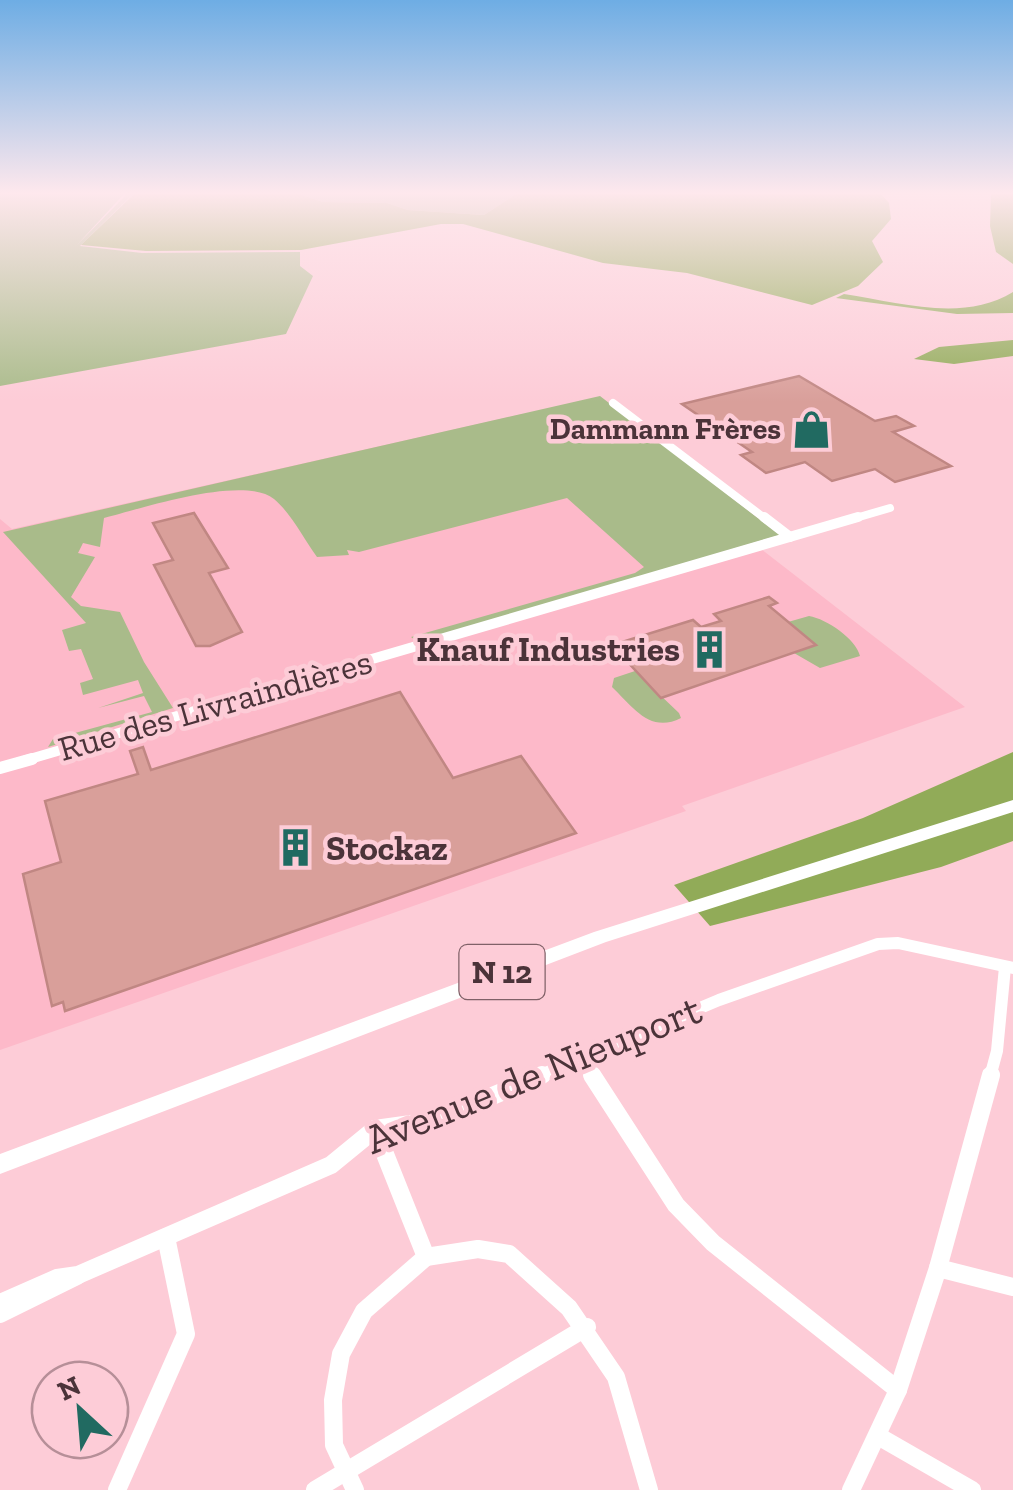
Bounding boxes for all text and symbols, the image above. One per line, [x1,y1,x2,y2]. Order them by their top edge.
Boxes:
shop icon: Dammann Frères [790,408,832,450]
place label: Dammann Frères [550,411,781,447]
place label: Knauf Industries [416,628,680,670]
building icon: Knauf Industries [689,628,731,670]
street label: Rue des Livraindières [53,640,377,770]
building icon: Stockaz [275,827,317,869]
place label: Stockaz [326,827,448,869]
road number: N 12 [460,945,544,999]
street label: Avenue de Nieuport [357,983,709,1165]
north arrow [30,1360,130,1460]
text: N [52,1368,86,1407]

